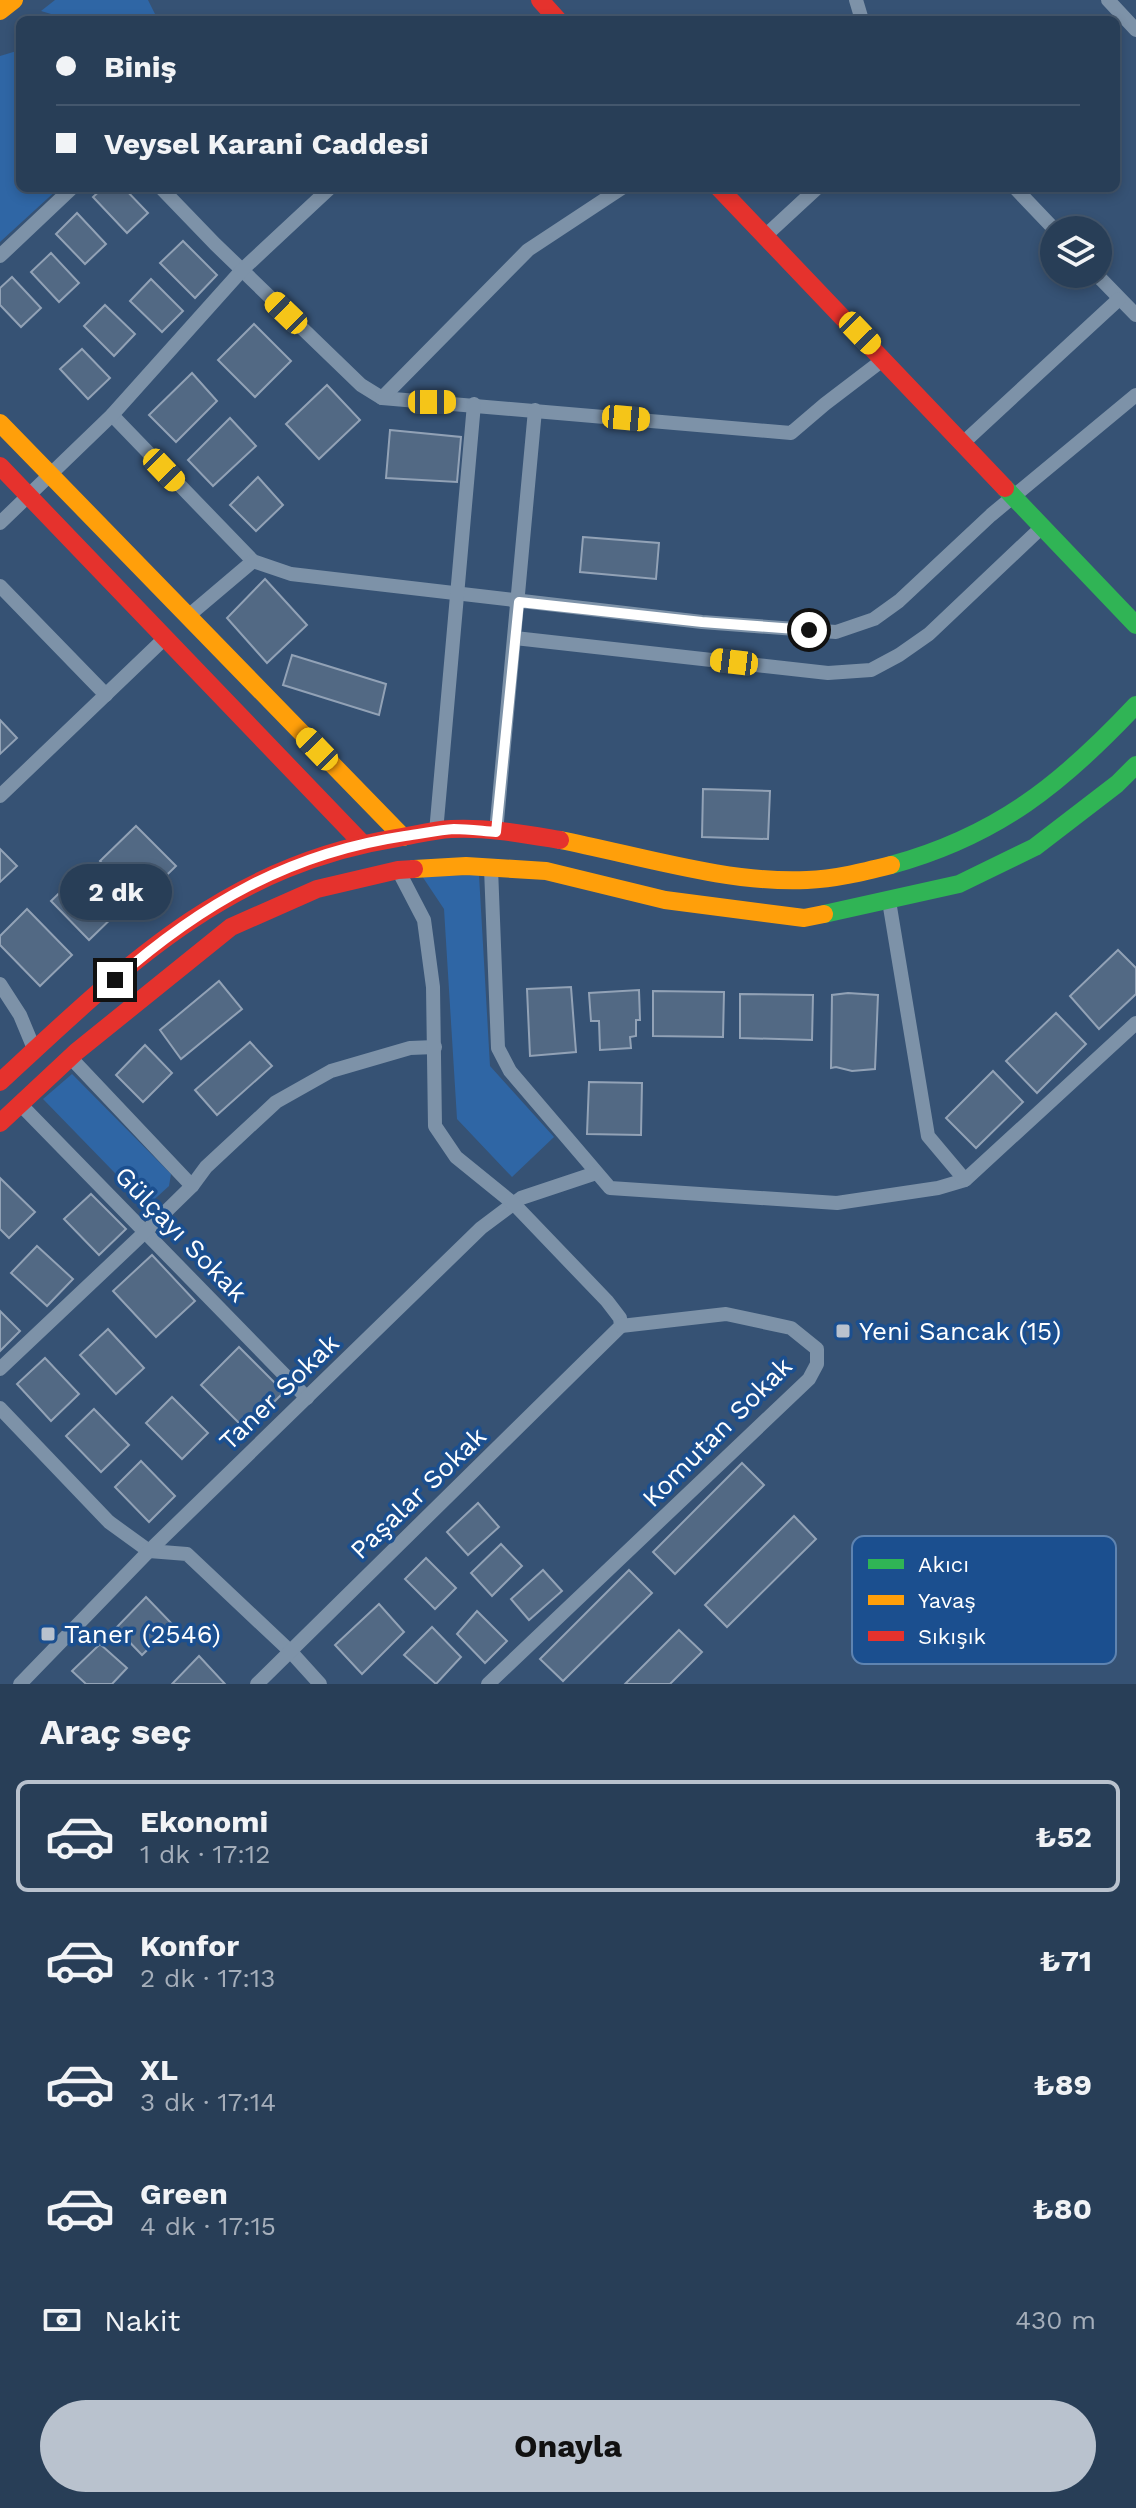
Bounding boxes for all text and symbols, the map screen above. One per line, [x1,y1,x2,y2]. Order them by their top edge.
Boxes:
text: Biniş [104,49,177,84]
text: Veysel Karani Caddesi [104,126,429,161]
map controls [1040,216,1112,288]
button: layers [1040,216,1112,288]
car [260,288,312,338]
car [835,307,885,359]
car [408,390,456,414]
car [601,404,651,432]
car [139,444,189,496]
route start [791,612,827,648]
car [709,647,759,677]
car [292,723,342,775]
callout: 2 dk [59,864,171,920]
text: 2 dk [88,877,144,907]
route end [97,962,133,998]
street label: Gülçayı Sokak [109,1160,253,1308]
place label: Yeni Sancak (15) [859,1316,1061,1346]
marker: Yeni Sancak (15) [834,1322,852,1340]
street label: Taner Sokak [213,1328,345,1456]
street label: Komutan Sokak [636,1351,798,1513]
street label: Paşalar Sokak [344,1421,492,1565]
legend [852,1536,1116,1664]
text: Akıcı [918,1552,969,1577]
text: Yavaş [918,1588,976,1613]
place label: Taner (2546) [64,1619,221,1649]
text: Sıkışık [918,1624,986,1649]
marker: Taner (2546) [39,1625,57,1643]
text: Araç seç [40,1711,191,1753]
icon: car [44,1800,116,1872]
text: Ekonomi [140,1804,268,1839]
text: ₺52 [1035,1819,1092,1854]
text: 1 dk · 17:12 [140,1839,270,1869]
icon: car [44,1924,116,1996]
text: Konfor [140,1928,239,1963]
text: ₺71 [1040,1943,1092,1978]
text: 2 dk · 17:13 [140,1963,275,1993]
icon: car [44,2048,116,2120]
text: XL [140,2052,178,2087]
text: ₺89 [1033,2067,1092,2102]
text: 3 dk · 17:14 [140,2087,276,2117]
icon: car [44,2172,116,2244]
text: Green [140,2176,228,2211]
text: ₺80 [1033,2191,1092,2226]
text: 4 dk · 17:15 [140,2211,276,2241]
icon: cash [40,2298,84,2342]
text: Nakit [104,2303,180,2338]
text: 430 m [1015,2305,1096,2335]
button: Onayla [40,2400,1096,2492]

